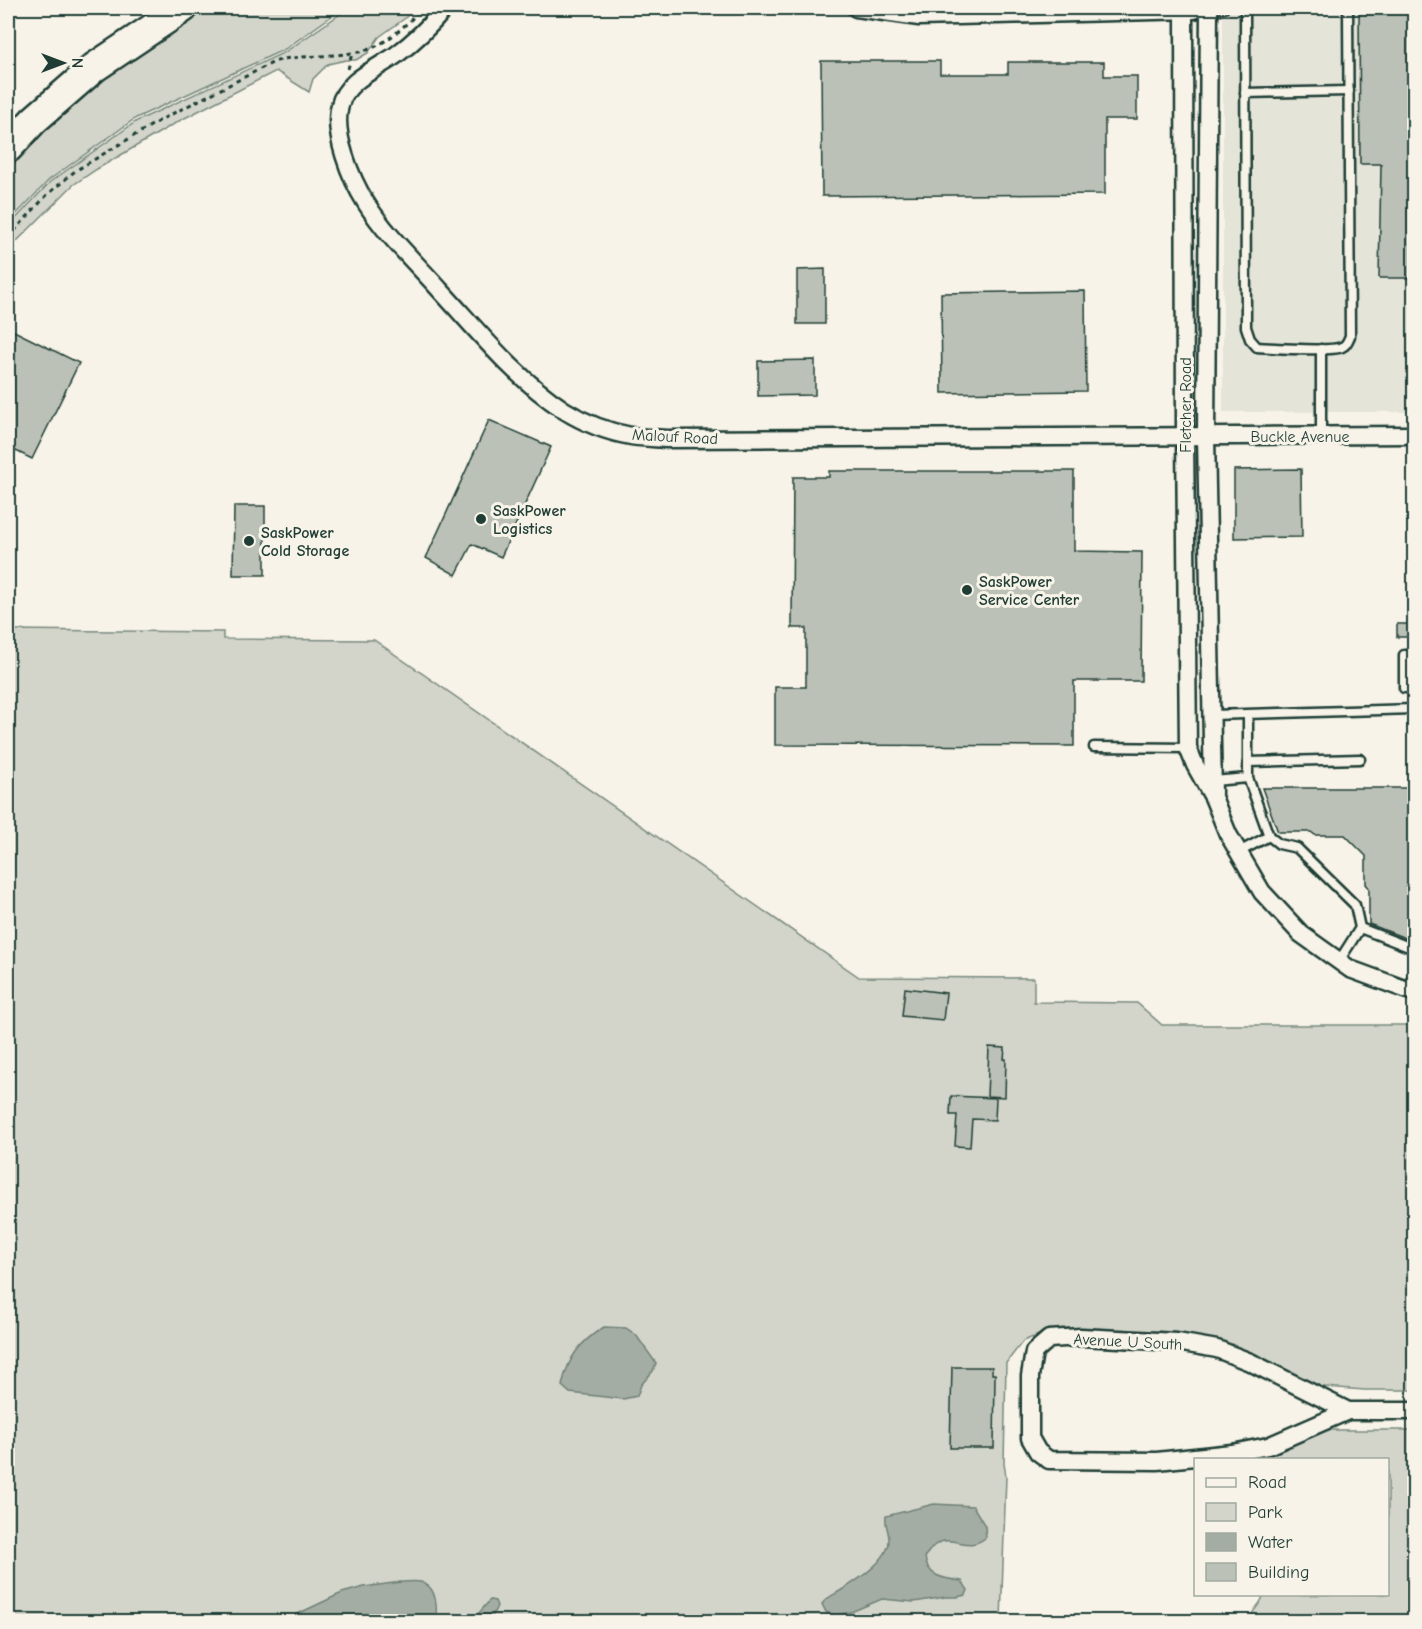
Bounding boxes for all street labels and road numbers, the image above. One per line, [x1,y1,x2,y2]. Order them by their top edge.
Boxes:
street label: Fletcher Road [1177,357,1195,453]
street label: Malouf Road [631,426,718,448]
street label: Buckle Avenue [1250,428,1350,446]
street label: Avenue U South [1073,1330,1183,1354]

